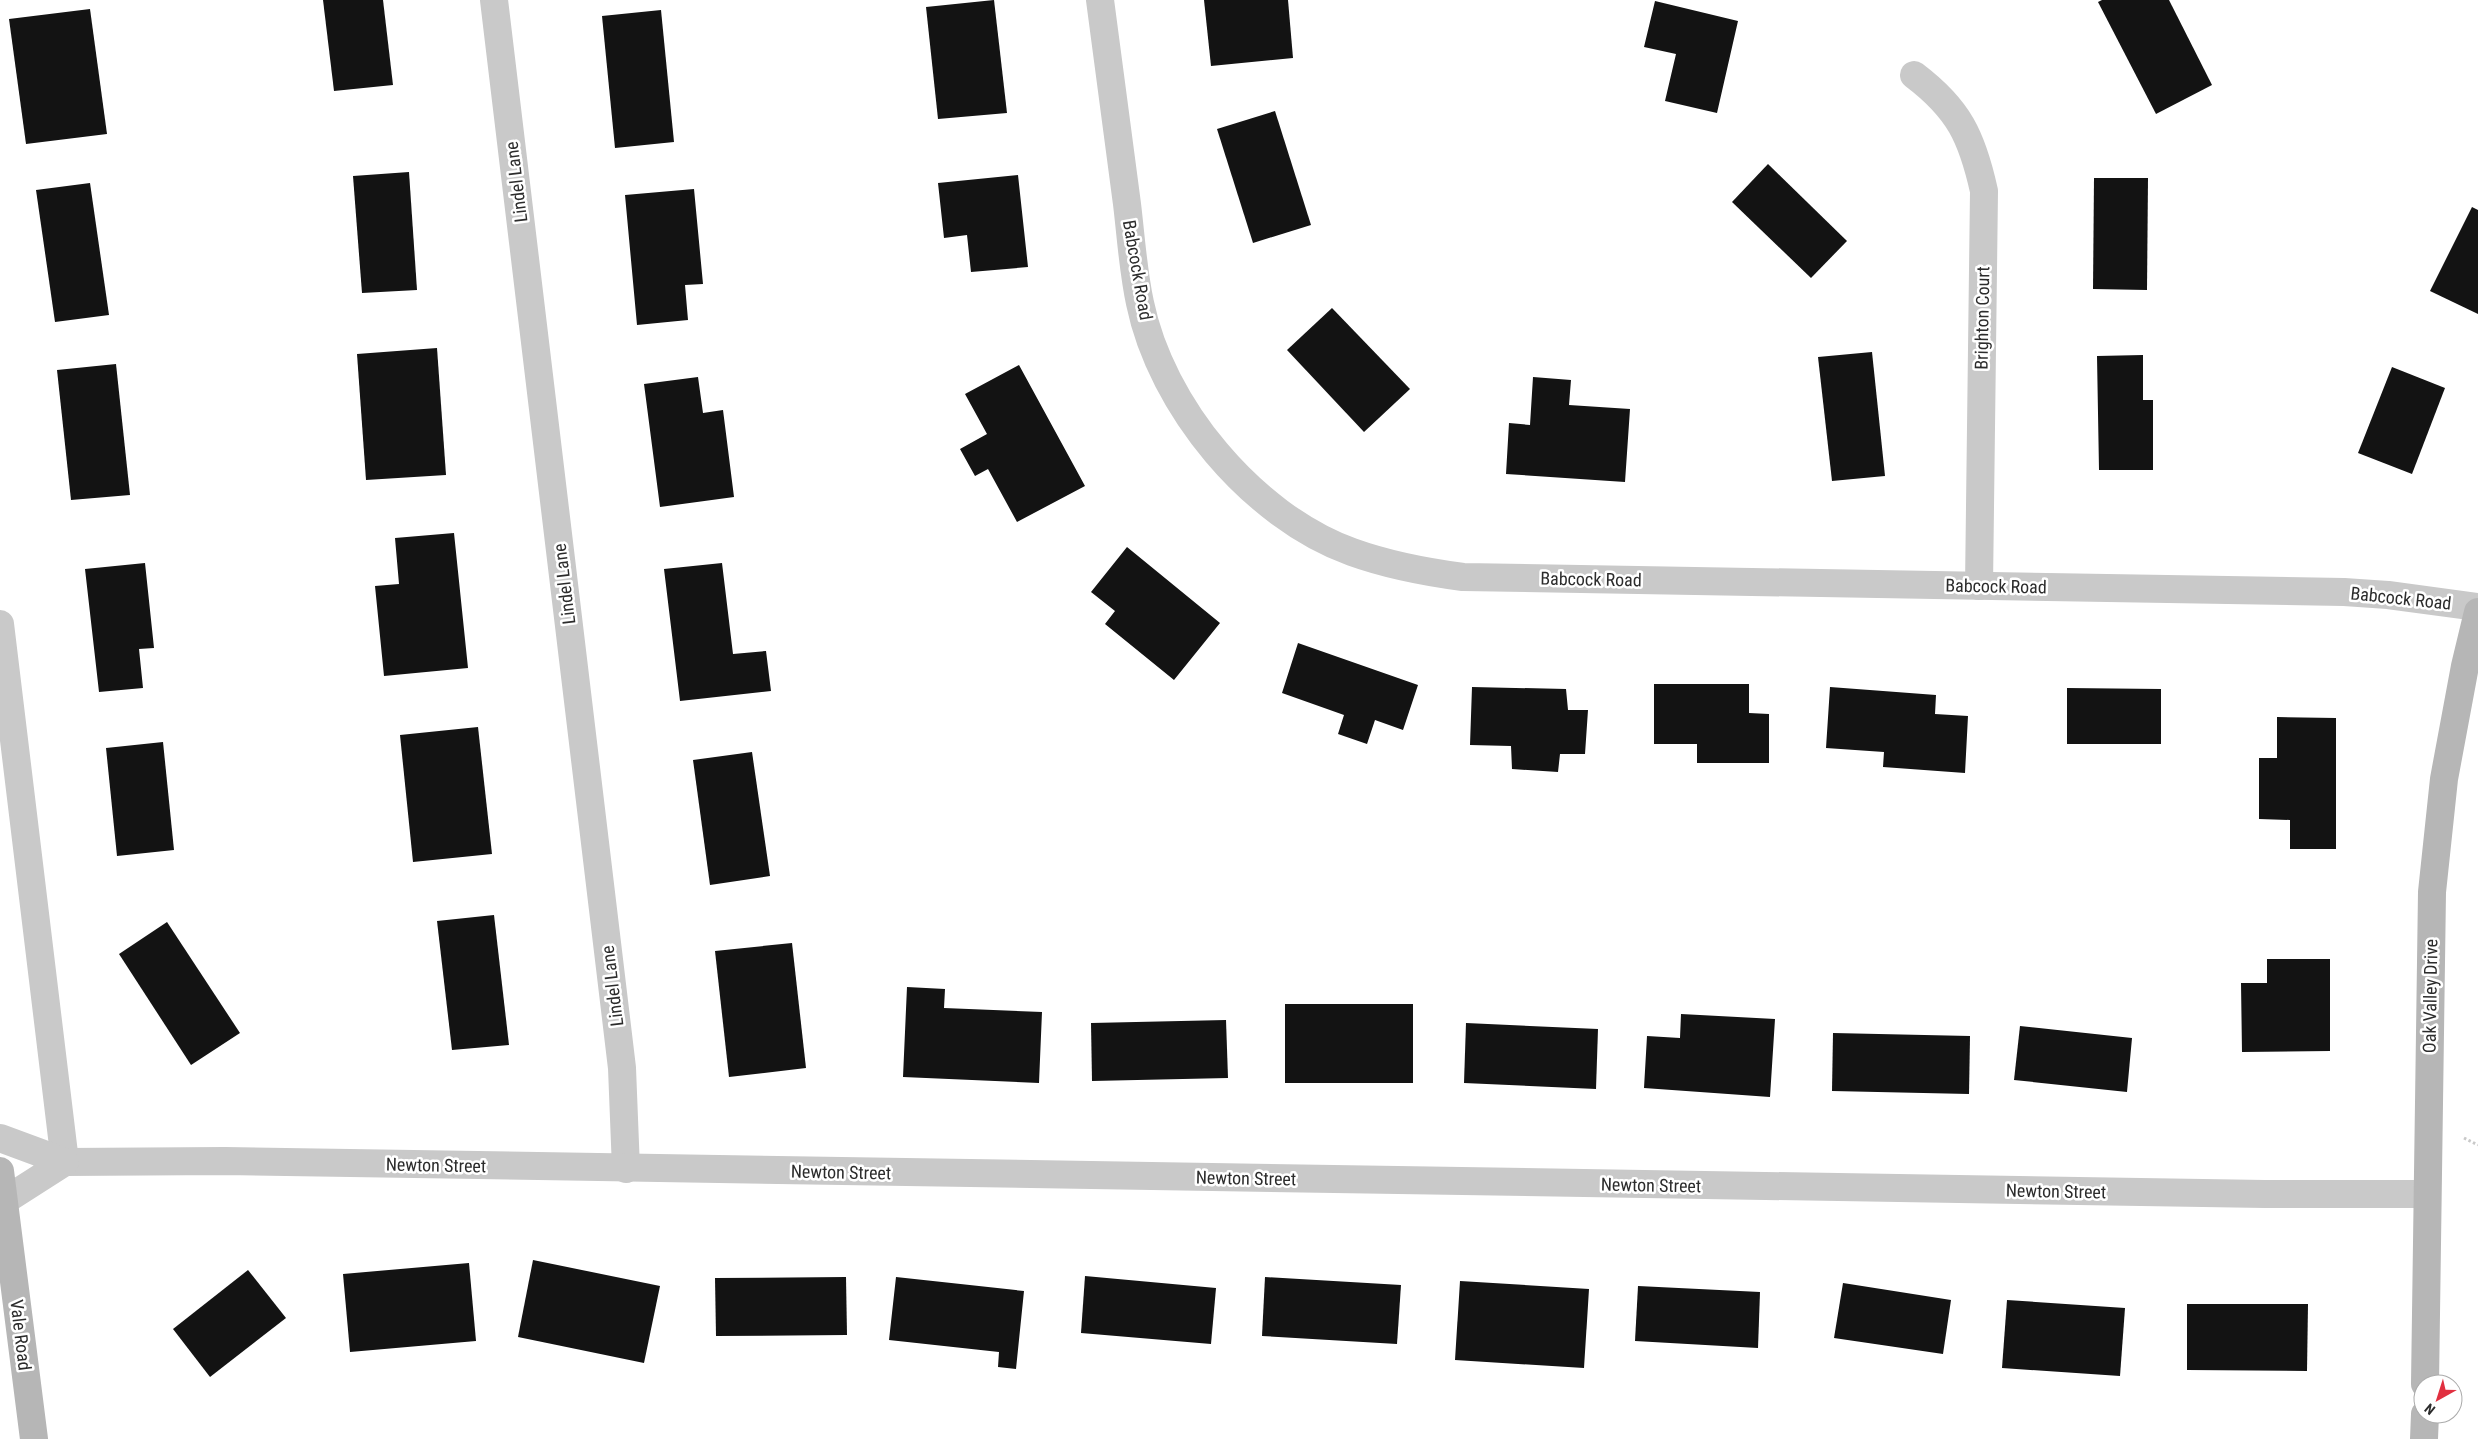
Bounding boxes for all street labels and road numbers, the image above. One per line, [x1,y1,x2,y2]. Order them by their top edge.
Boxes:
street label: Lindel Lane [501,140,531,224]
street label: Babcock Road [1119,218,1157,322]
street label: Brighton Court [1971,266,1993,370]
street label: Lindel Lane [549,542,579,626]
street label: Babcock Road [1540,568,1642,590]
street label: Babcock Road [1945,575,2047,597]
street label: Babcock Road [2349,582,2453,614]
street label: Oak Valley Drive [2419,939,2441,1053]
street label: Lindel Lane [597,944,627,1028]
street label: Newton Street [386,1154,486,1176]
street label: Newton Street [791,1161,891,1183]
street label: Newton Street [1196,1167,1296,1189]
street label: Newton Street [1601,1174,1701,1196]
street label: Newton Street [2006,1180,2106,1202]
street label: Vale Road [6,1298,36,1372]

